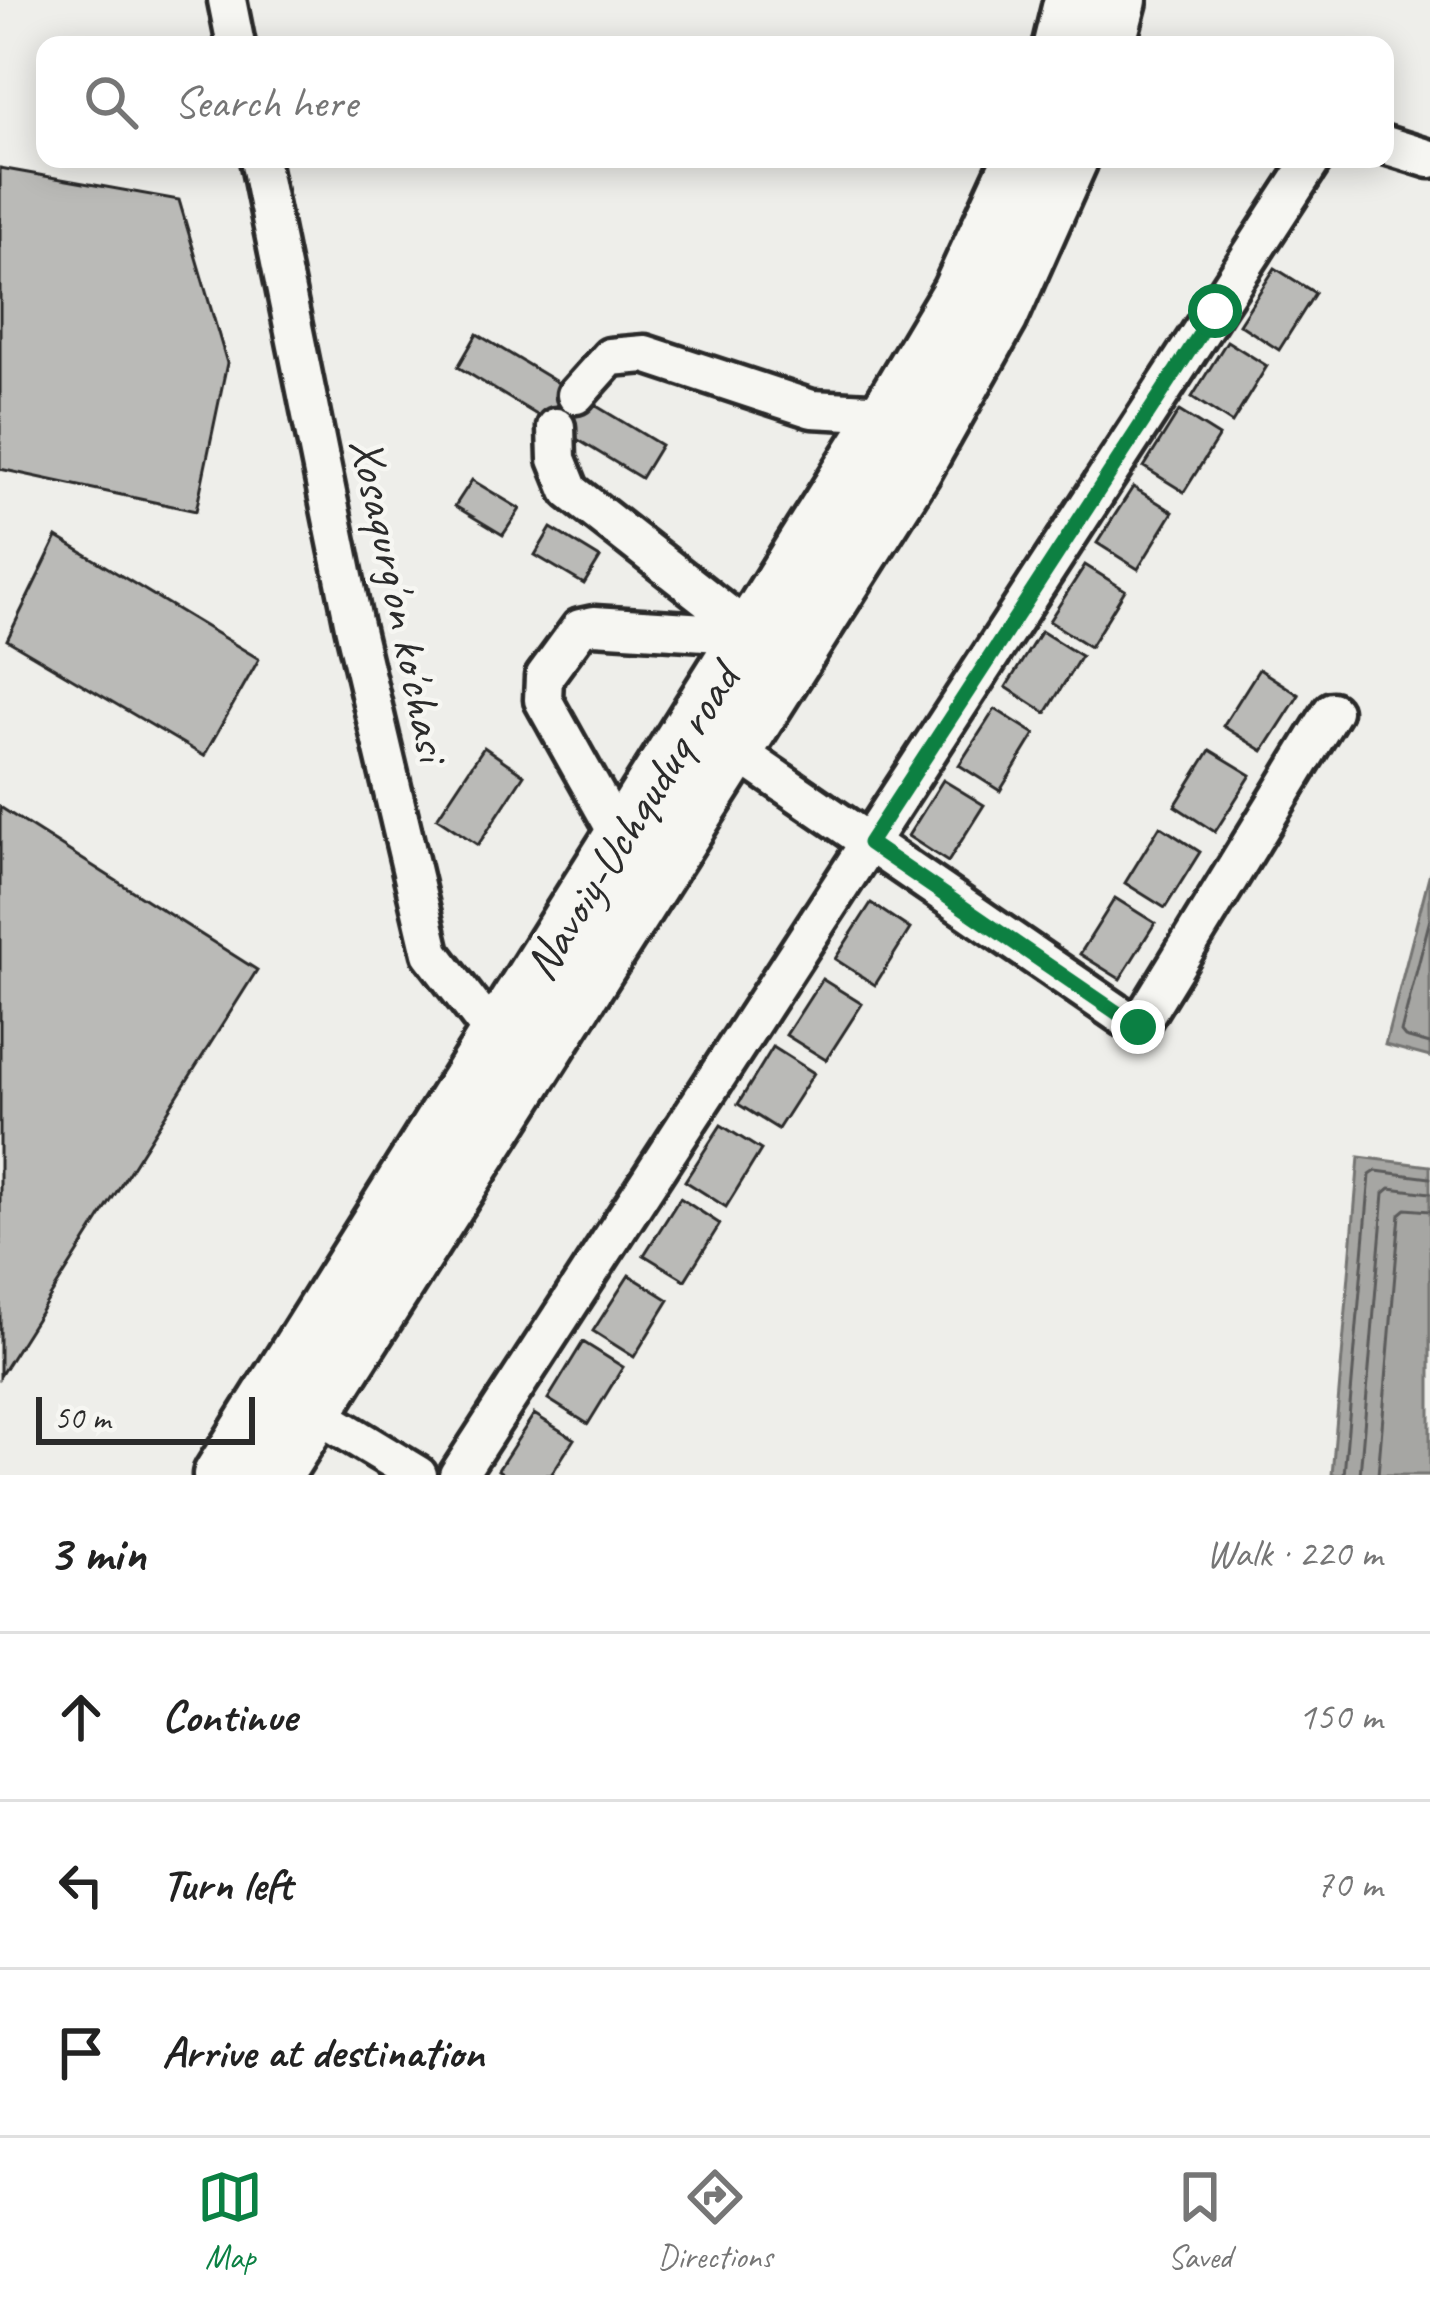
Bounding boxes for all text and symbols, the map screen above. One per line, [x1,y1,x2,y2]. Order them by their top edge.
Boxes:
search box [36,36,1394,168]
icon: search [78,69,144,135]
text: Search here [174,74,357,131]
route start [1188,284,1242,338]
street label: Xosaqurg'on ko'chasi [337,432,465,771]
street label: Navoiy-Uchquduq road [510,647,756,991]
route end [1111,1000,1165,1054]
scale bar [36,1391,255,1444]
text: 50 m [54,1397,110,1439]
text: 3 min [48,1521,146,1585]
text: Walk · 220 m [1206,1529,1382,1578]
icon: ahead [48,1684,114,1750]
text: Continue [162,1688,296,1745]
text: 150 m [1298,1692,1382,1741]
icon: left [48,1852,114,1918]
text: Turn left [162,1856,292,1913]
text: 70 m [1316,1860,1382,1909]
icon: arrive [48,2020,114,2086]
text: Arrive at destination [162,2024,484,2081]
tab: Map [197,2164,263,2278]
tab: Directions [658,2164,772,2278]
tab: Saved [1167,2164,1233,2278]

